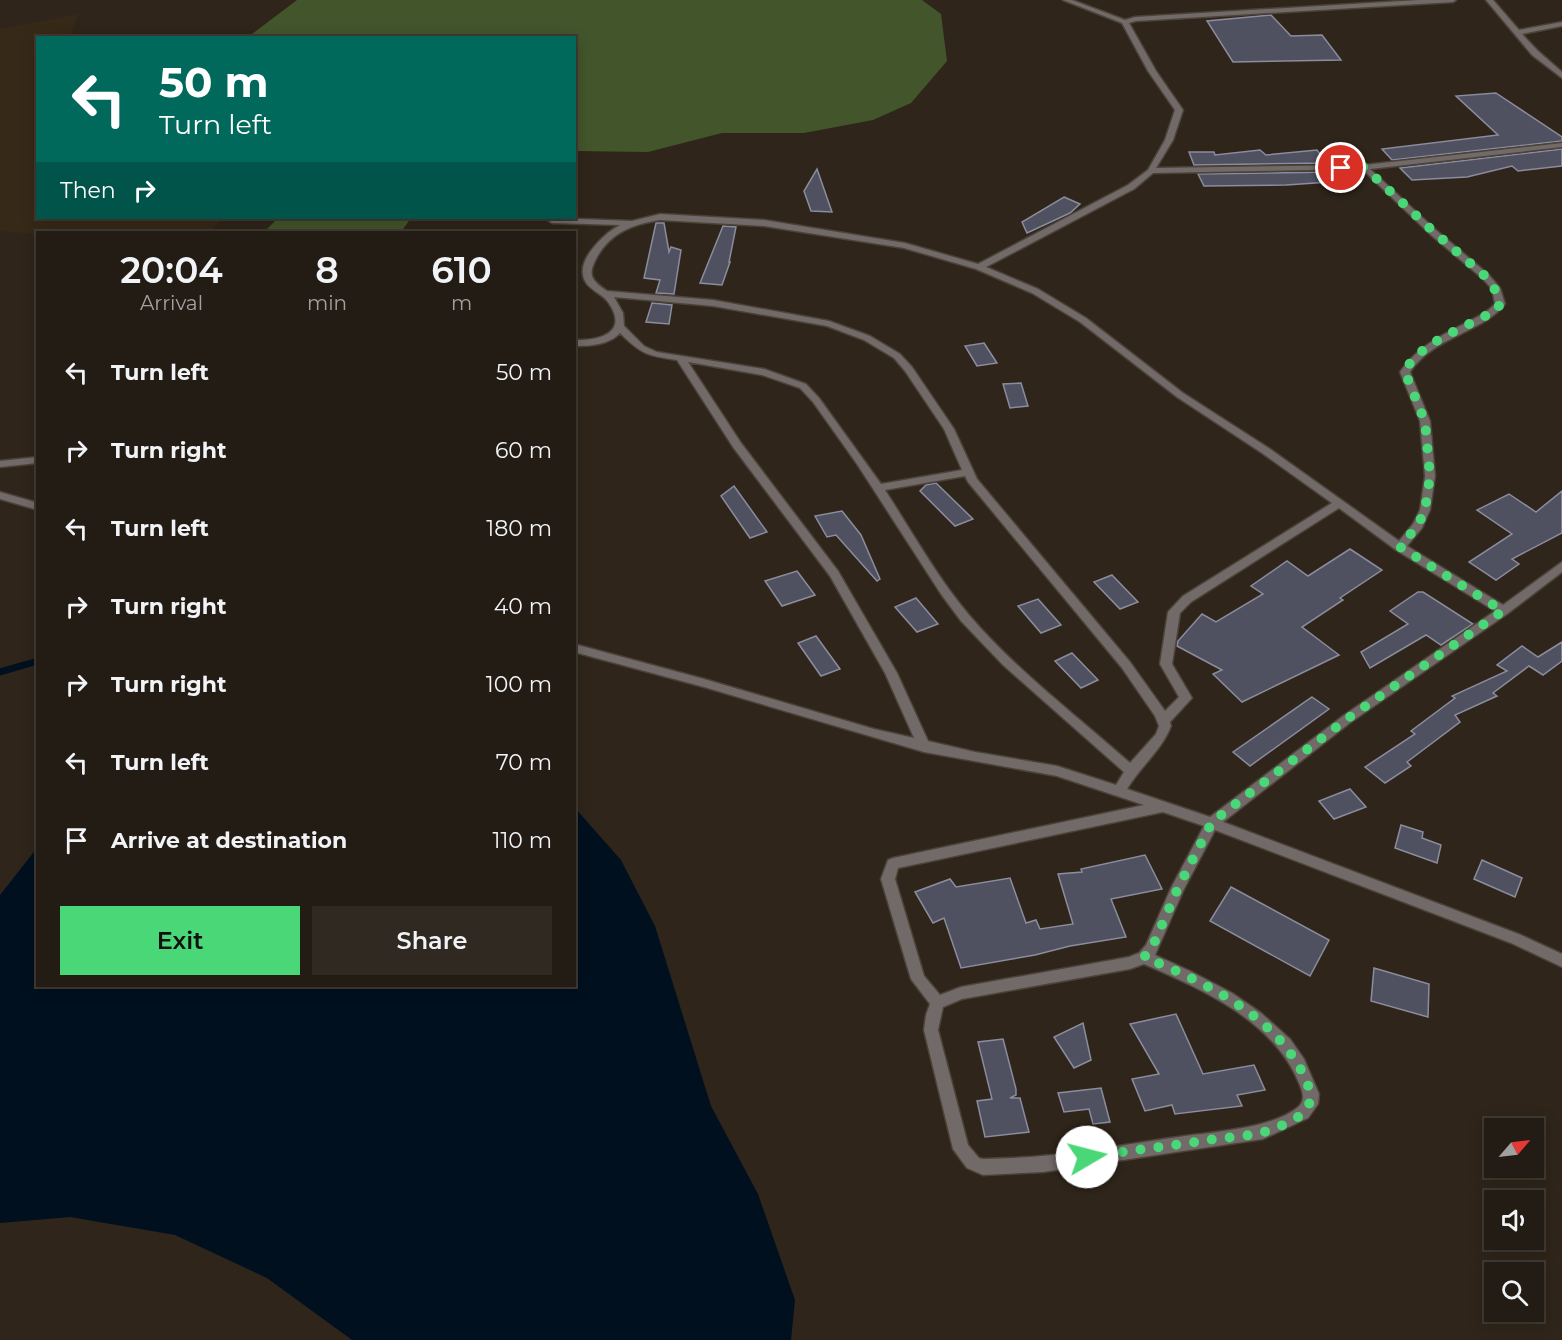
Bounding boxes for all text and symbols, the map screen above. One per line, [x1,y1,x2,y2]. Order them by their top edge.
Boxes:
text: 50 m [159,56,268,108]
icon: left [60,60,138,138]
text: Turn left [159,108,272,141]
pin [1315,142,1366,193]
icon: arrive [1324,151,1357,184]
icon: right [128,174,161,207]
text: Then [60,177,116,204]
text: 20:04 [120,248,223,292]
text: 8 [315,248,339,292]
text: 610 [431,248,492,292]
text: Arrival [140,291,203,315]
text: min [307,291,347,315]
text: m [451,291,472,315]
icon: left [60,356,93,389]
text: Turn left [111,359,209,386]
text: 50 m [496,359,552,386]
icon: right [60,434,93,467]
text: Turn right [111,437,226,464]
text: 60 m [495,437,552,464]
icon: left [60,512,93,545]
text: Turn left [111,515,209,542]
text: 180 m [486,515,552,542]
icon: right [60,590,93,623]
text: Turn right [111,593,226,620]
text: 40 m [494,593,552,620]
icon: right [60,668,93,701]
text: Turn right [111,671,226,698]
text: 100 m [486,671,552,698]
icon: left [60,746,93,779]
text: Turn left [111,749,209,776]
text: 70 m [496,749,552,776]
icon: arrive [60,824,93,857]
text: Arrive at destination [111,827,347,854]
text: 110 m [492,827,552,854]
button: Exit [60,906,300,975]
button: Share [312,906,552,975]
north arrow [1484,1118,1544,1178]
map controls [1484,1118,1544,1322]
position arrow [1055,1125,1119,1189]
button: sound [1484,1190,1544,1250]
button: search [1484,1262,1544,1322]

